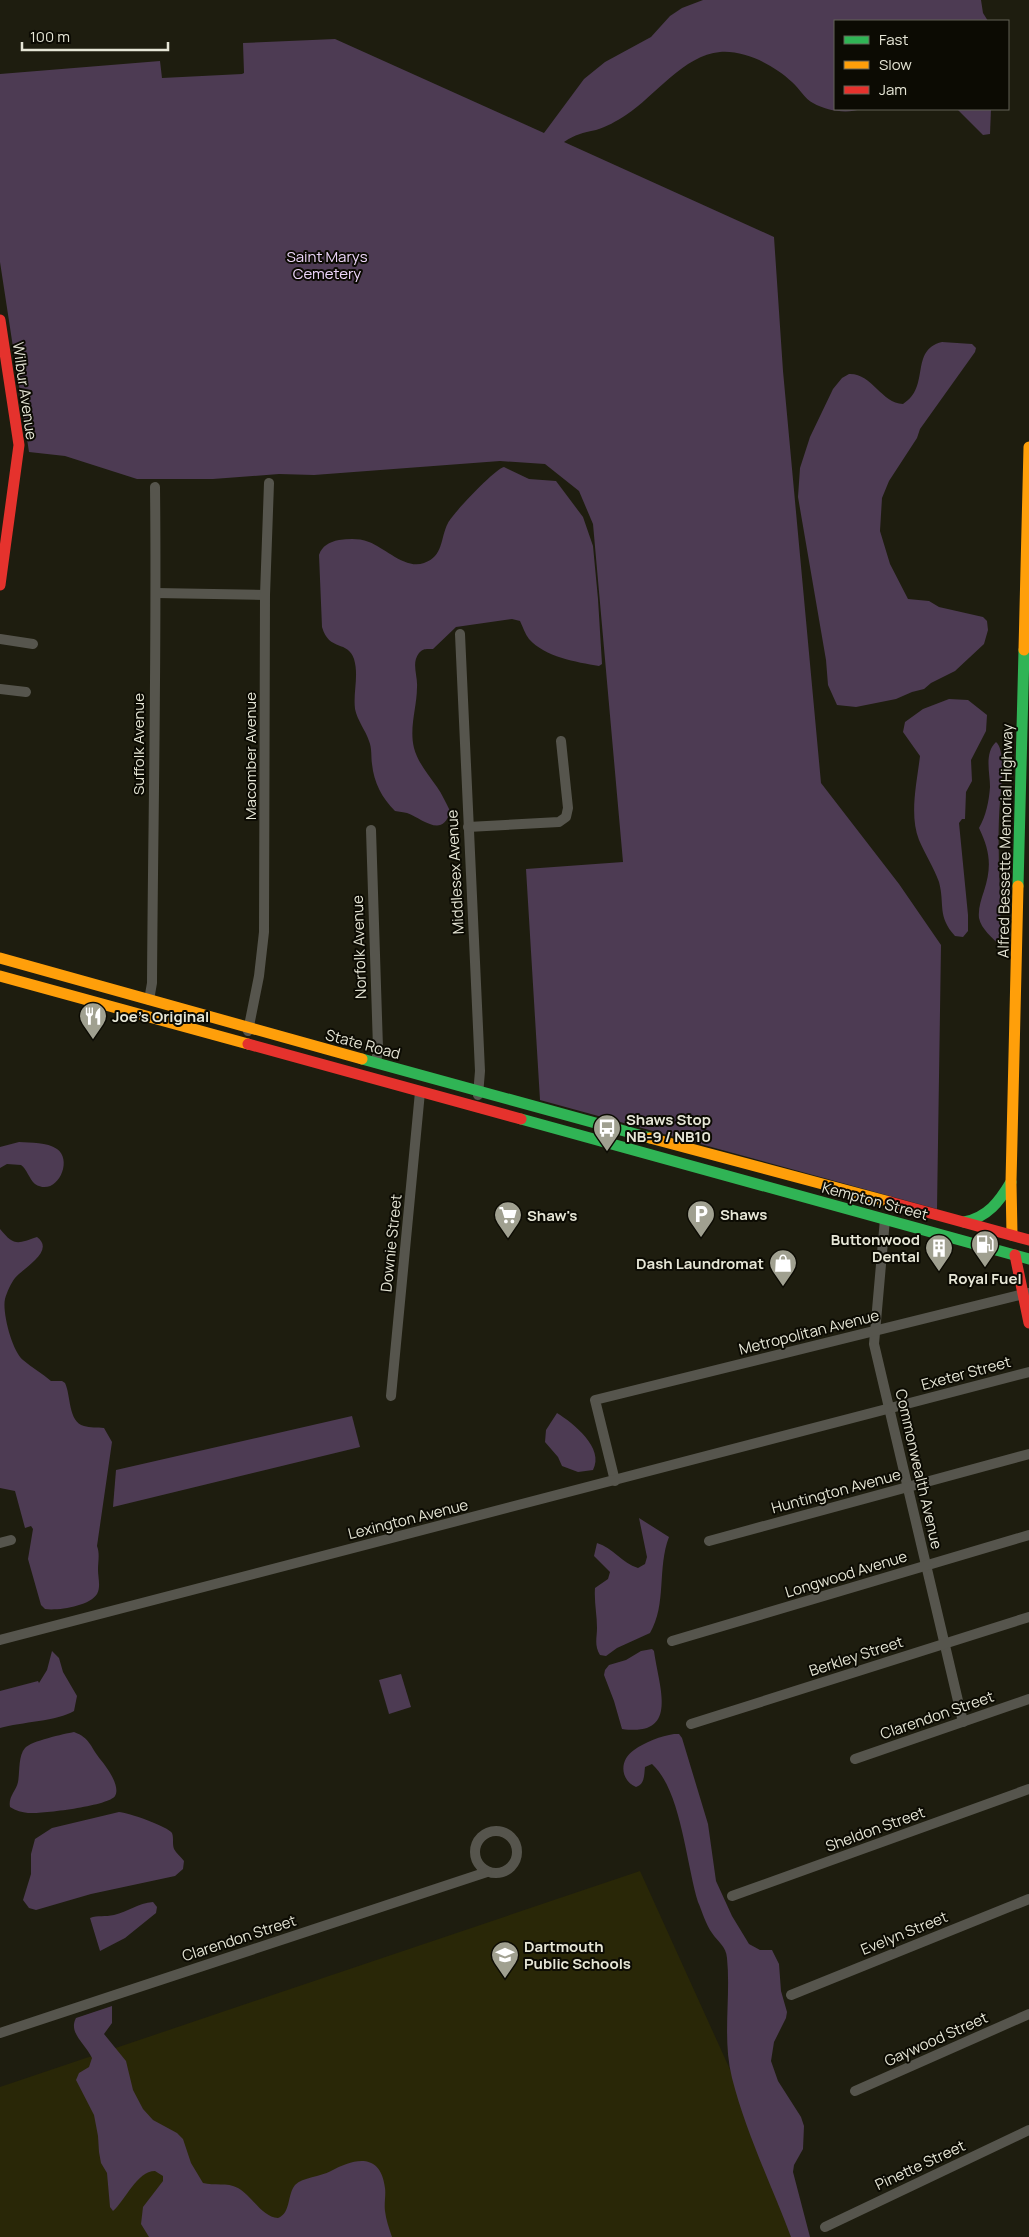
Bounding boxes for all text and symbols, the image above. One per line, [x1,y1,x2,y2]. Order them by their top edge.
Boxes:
scale bar [22,20,169,52]
legend [834,20,1009,110]
text: 100 m [30,26,70,47]
text: Fast [879,29,908,50]
text: Slow [879,54,912,75]
text: Jam [879,79,907,100]
park label: Saint Marys Cemetery [286,246,368,284]
street label: Wilbur Avenue [8,341,42,441]
street label: Macomber Avenue [240,692,261,820]
street label: Suffolk Avenue [128,693,149,795]
street label: Alfred Bessette Memorial Highway [992,724,1018,958]
street label: Middlesex Avenue [441,809,469,935]
street label: Norfolk Avenue [347,895,371,999]
restaurant icon: Joe's Original [78,1001,108,1040]
place label: Joe's Original [112,1006,209,1027]
street label: State Road [323,1024,403,1064]
place label: Shaws Stop NB-9 / NB10 [626,1109,711,1147]
bus stop icon: Shaws Stop NB-9 / NB10 [592,1113,622,1152]
street label: Kempton Street [820,1177,930,1225]
street label: Downie Street [375,1193,407,1293]
parking icon: Shaws [686,1199,716,1238]
supermarket icon: Shaw's [493,1200,523,1239]
place label: Shaws [720,1204,767,1225]
place label: Shaw's [527,1205,577,1226]
place label: Buttonwood Dental [831,1229,920,1267]
fuel station icon: Royal Fuel [970,1229,1000,1268]
building icon: Buttonwood Dental [924,1233,954,1272]
shop icon: Dash Laundromat [768,1248,798,1287]
place label: Dash Laundromat [636,1253,764,1274]
place label: Royal Fuel [948,1268,1022,1289]
street label: Metropolitan Avenue [737,1304,882,1360]
street label: Exeter Street [919,1351,1013,1395]
street label: Commonwealth Avenue [890,1387,948,1551]
street label: Huntington Avenue [769,1464,903,1518]
street label: Lexington Avenue [346,1494,471,1544]
street label: Longwood Avenue [782,1545,910,1603]
street label: Berkley Street [806,1631,906,1681]
street label: Clarendon Street [877,1686,997,1744]
street label: Sheldon Street [822,1801,928,1857]
street label: Evelyn Street [857,1906,951,1960]
street label: Clarendon Street [179,1910,299,1966]
place label: Dartmouth Public Schools [524,1936,631,1974]
school or university icon: Dartmouth Public Schools [490,1940,520,1979]
street label: Gaywood Street [881,2007,991,2071]
street label: Pinette Street [872,2135,968,2195]

